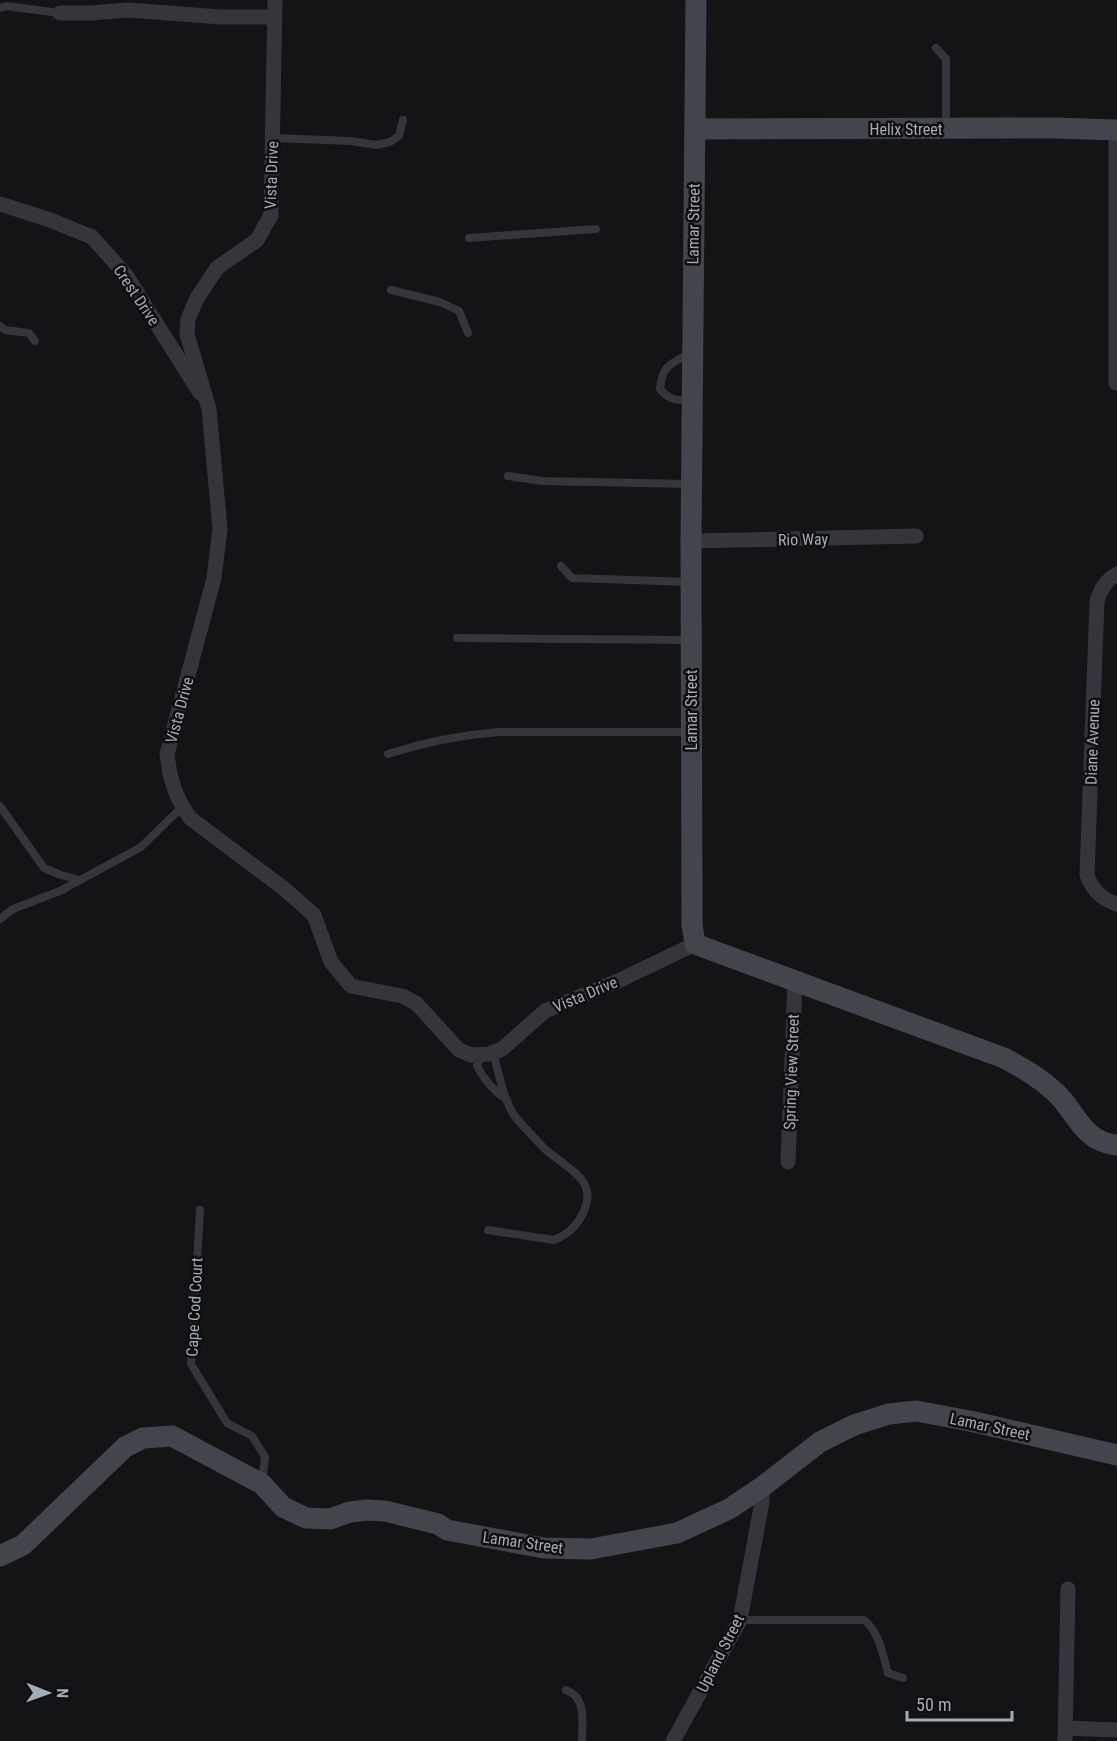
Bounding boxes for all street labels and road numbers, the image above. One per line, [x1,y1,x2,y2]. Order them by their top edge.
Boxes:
street label: Helix Street [870,120,943,139]
street label: Vista Drive [261,141,282,209]
street label: Lamar Street [683,183,704,265]
street label: Crest Drive [109,261,164,329]
street label: Rio Way [778,530,829,549]
street label: Lamar Street [682,669,701,751]
street label: Vista Drive [162,675,197,745]
street label: Diane Avenue [1082,699,1103,785]
street label: Vista Drive [550,972,620,1016]
street label: Spring View Street [780,1014,803,1130]
street label: Cape Cod Court [182,1257,207,1357]
street label: Lamar Street [948,1409,1032,1444]
street label: Lamar Street [481,1527,565,1558]
street label: Upland Street [693,1611,748,1695]

